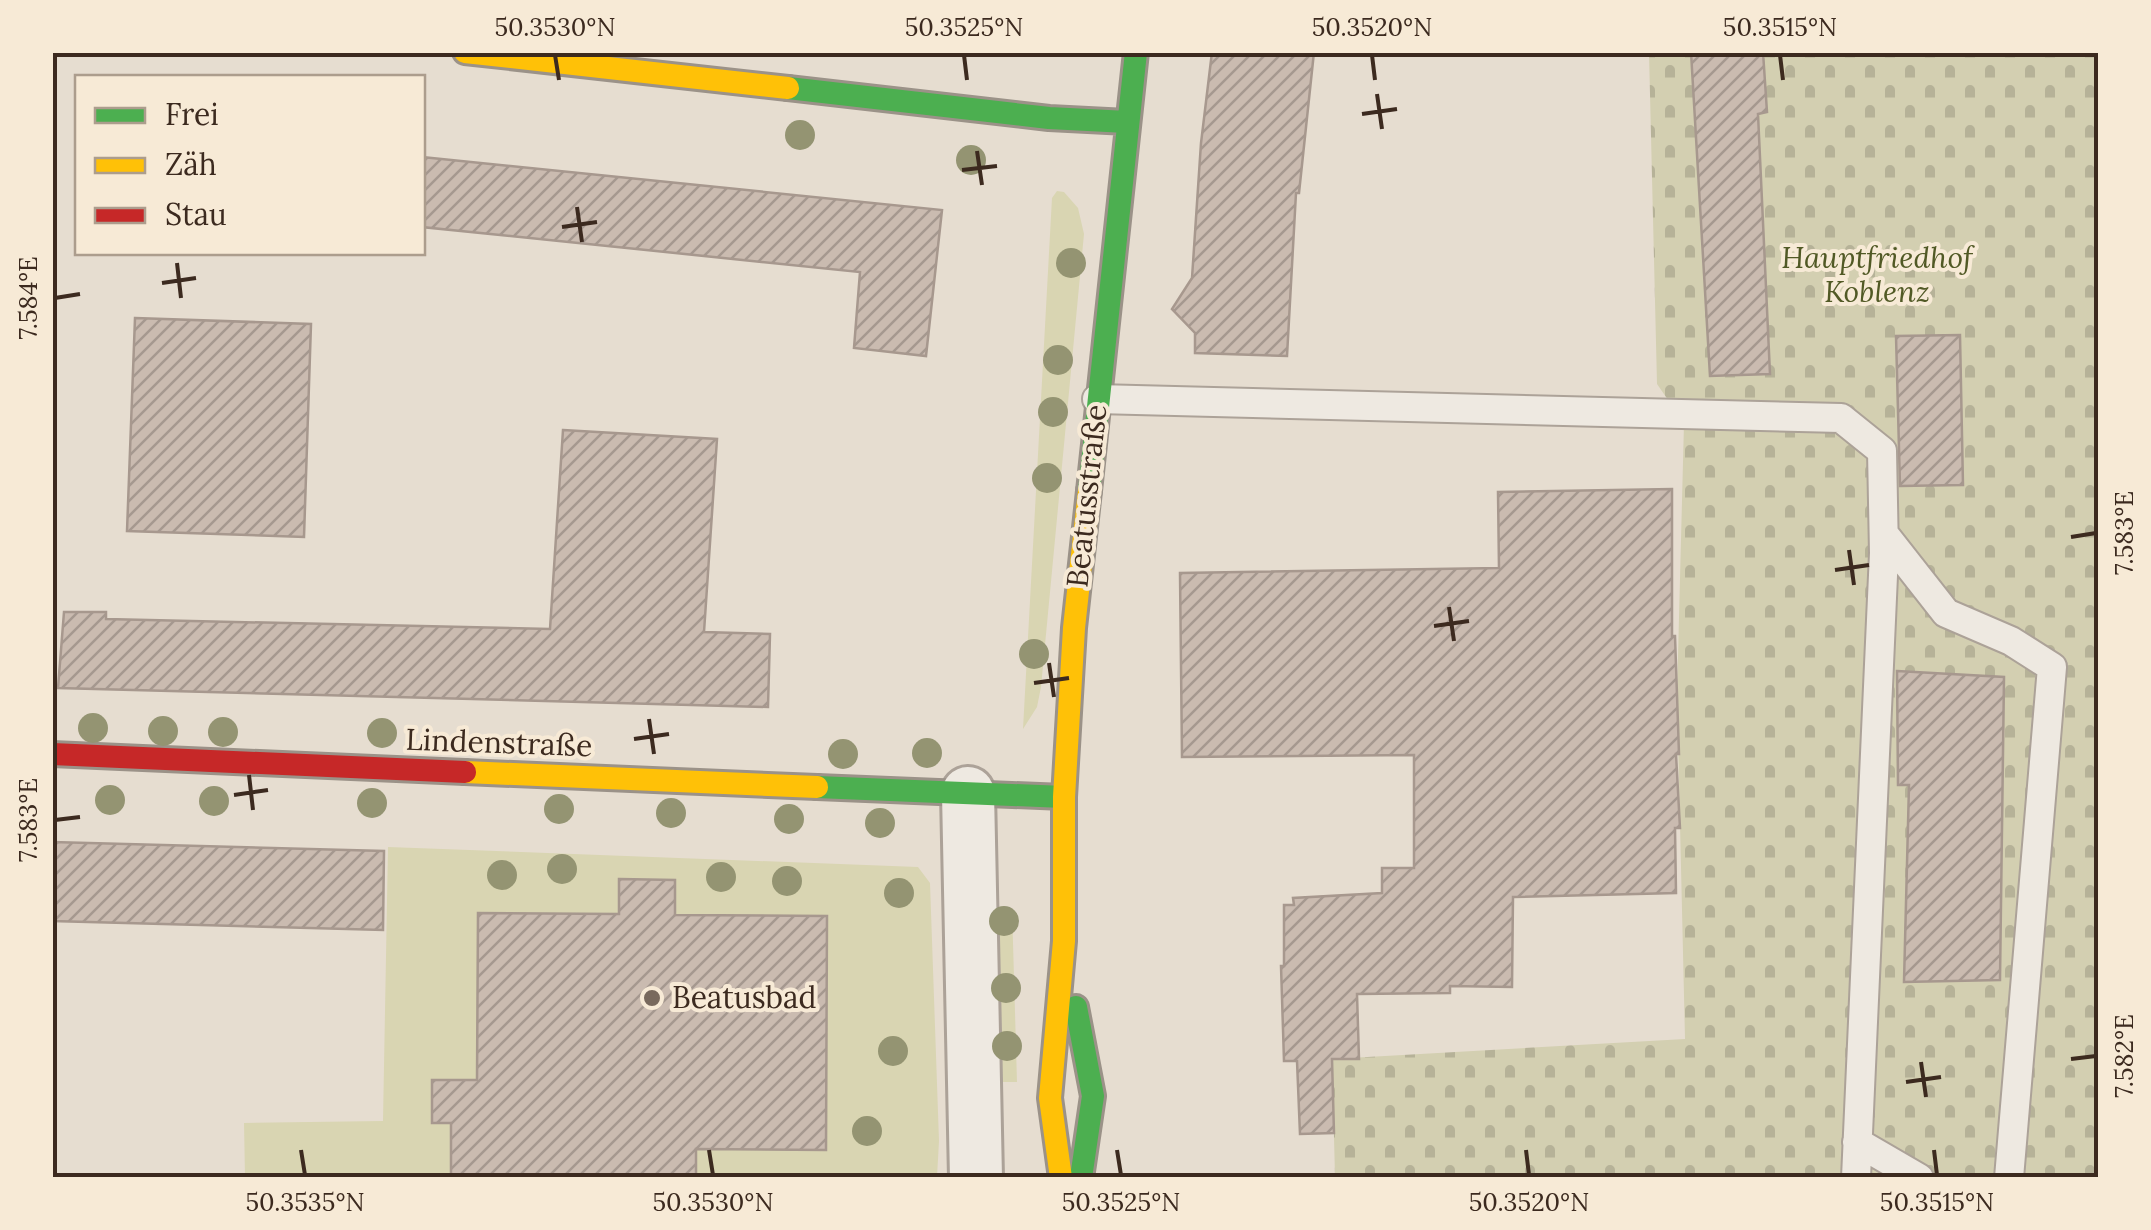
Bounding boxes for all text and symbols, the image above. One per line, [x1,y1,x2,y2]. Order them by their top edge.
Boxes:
text: 50.3530°N [494,11,616,43]
text: 50.3525°N [905,11,1023,43]
text: 50.3520°N [1312,11,1432,43]
text: 50.3515°N [1723,11,1837,43]
legend [75,75,425,255]
text: Frei [165,95,219,133]
text: Zäh [165,145,217,183]
text: Stau [165,195,227,233]
park label: Hauptfriedhof Koblenz [1781,238,1975,310]
text: 7.584°E [12,256,44,340]
street label: Beatusstraße [1057,402,1115,589]
text: 7.583°E [2108,491,2140,575]
street label: Lindenstraße [405,720,593,764]
text: 7.583°E [12,778,44,862]
place label: Beatusbad [672,978,816,1016]
marker: Beatusbad [641,987,663,1009]
text: 7.582°E [2108,1014,2140,1098]
text: 50.3535°N [245,1186,365,1218]
text: 50.3530°N [652,1186,774,1218]
text: 50.3525°N [1062,1186,1180,1218]
text: 50.3520°N [1469,1186,1589,1218]
text: 50.3515°N [1880,1186,1994,1218]

